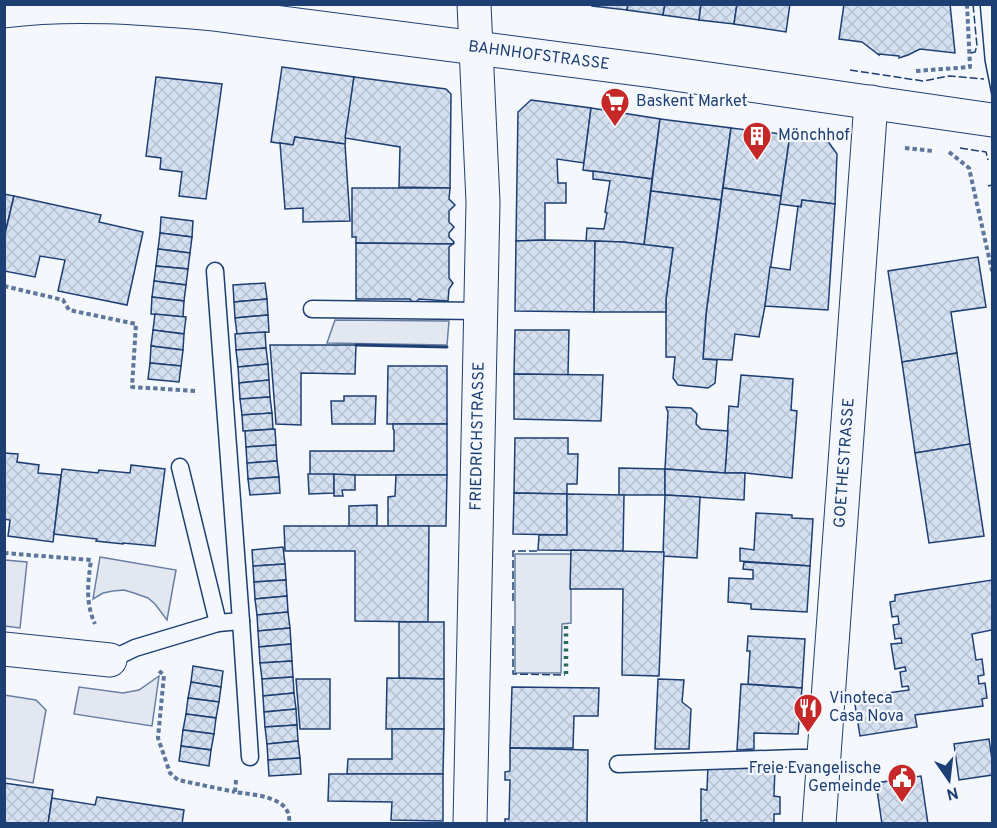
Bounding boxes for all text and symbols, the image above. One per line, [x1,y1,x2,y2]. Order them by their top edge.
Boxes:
street label: BAHNHOFSTRASSE [467,37,611,75]
supermarket icon: Baskent Market [599,86,631,128]
place label: Baskent Market [636,92,748,112]
building icon: Mönchhof [741,120,773,162]
place label: Mönchhof [778,126,850,146]
street label: FRIEDRICHSTRASSE [467,361,490,511]
street label: GOETHESTRASSE [830,397,860,529]
place label: Vinoteca Casa Nova [829,689,904,727]
restaurant icon: Vinoteca Casa Nova [792,692,824,734]
north arrow [919,750,979,810]
place label: Freie Evangelische Gemeinde [749,759,881,797]
public building icon: Freie Evangelische Gemeinde [886,762,918,804]
text: N [944,782,960,804]

